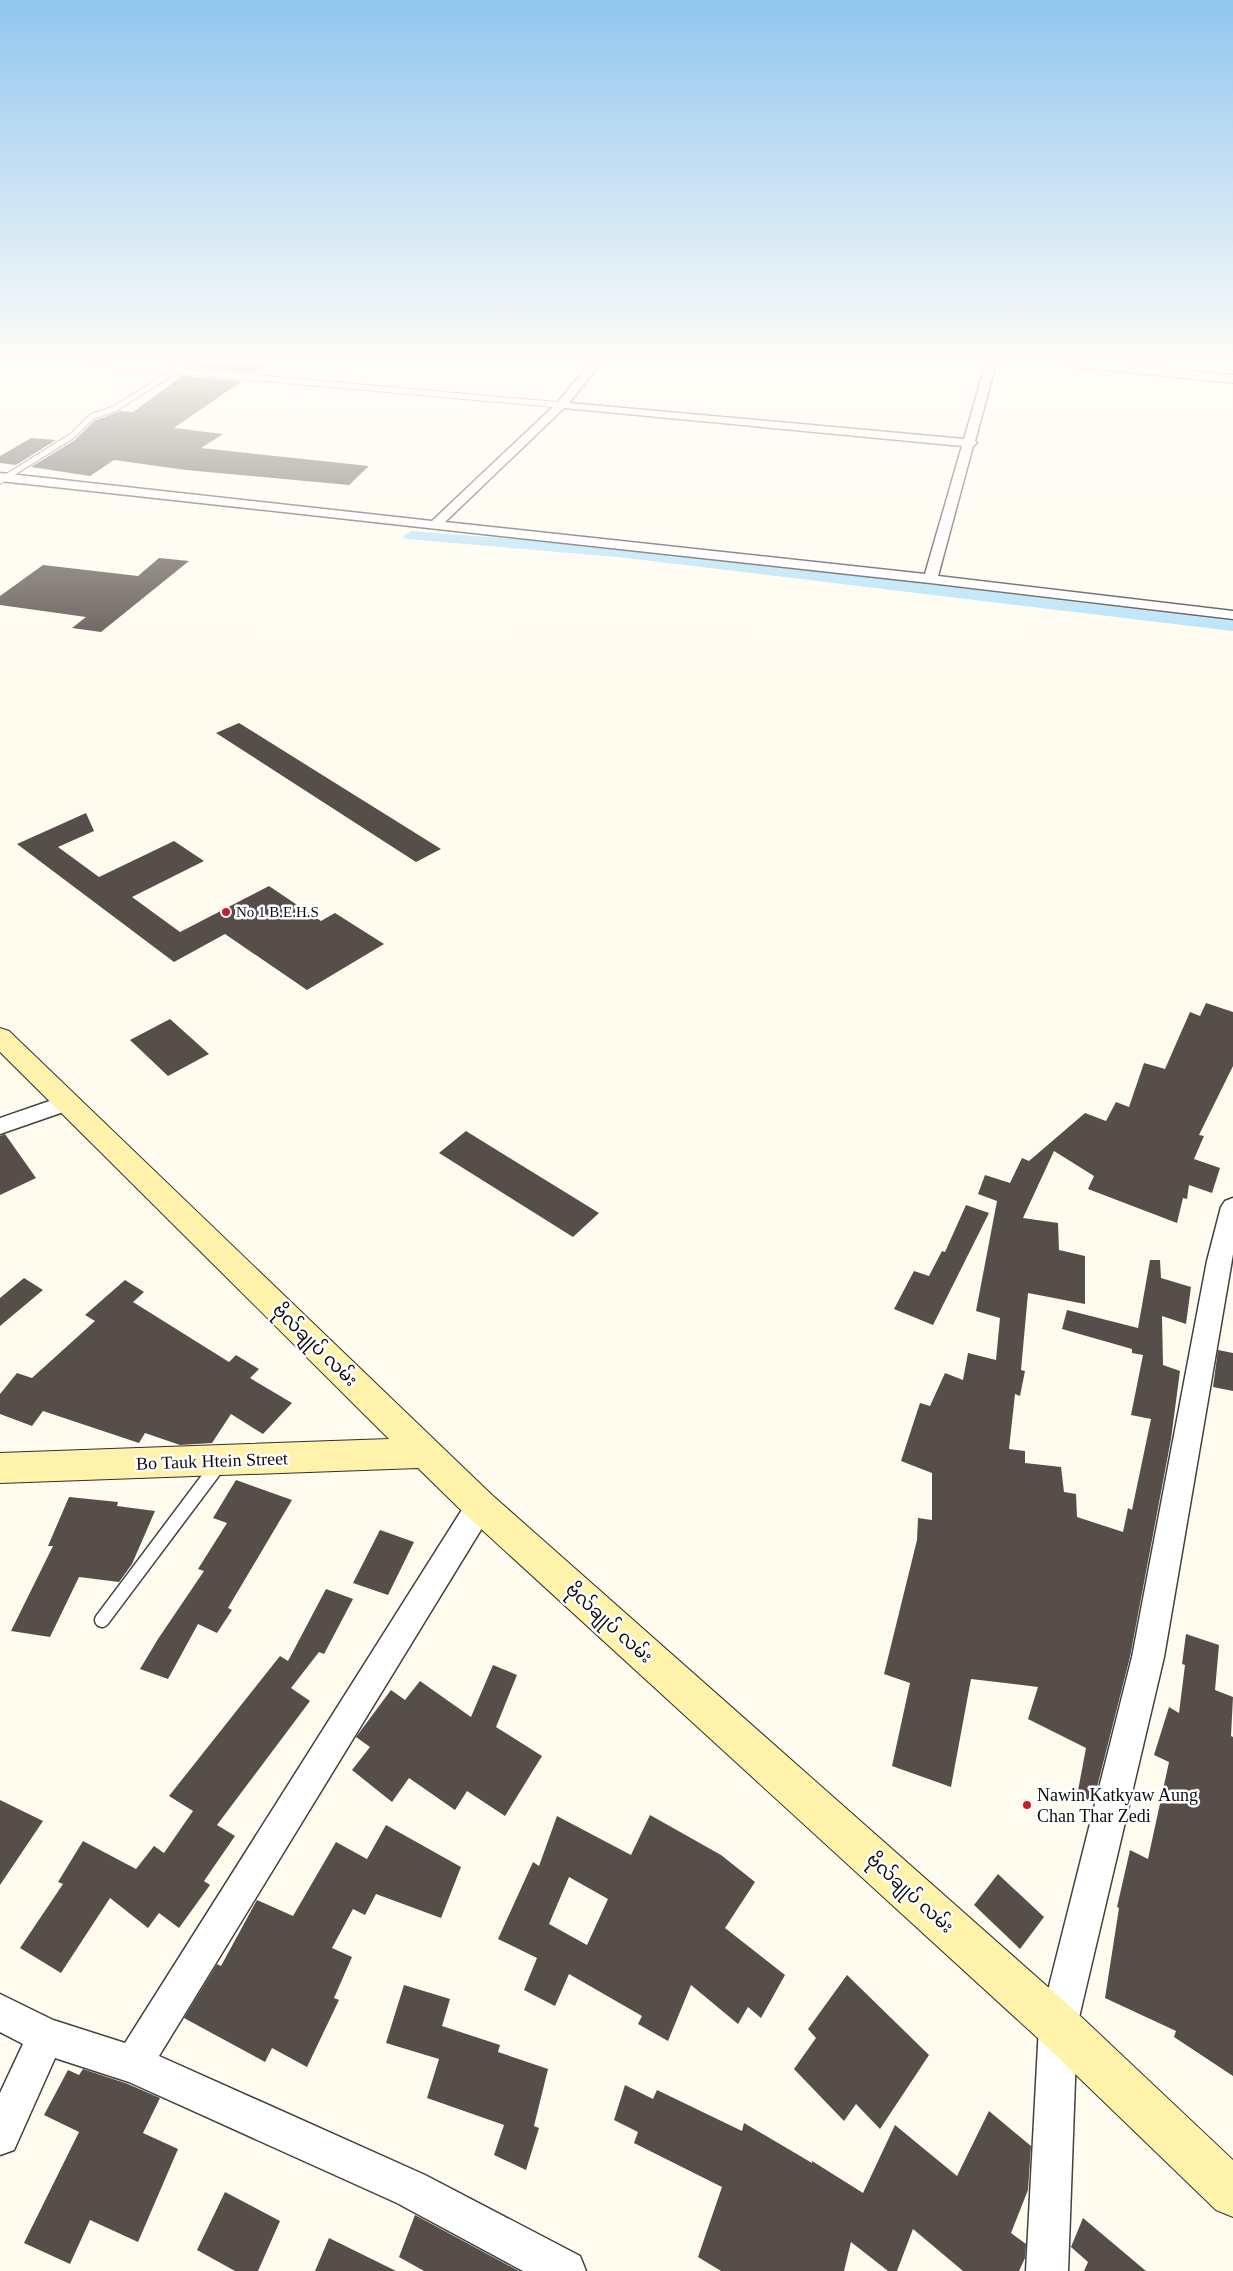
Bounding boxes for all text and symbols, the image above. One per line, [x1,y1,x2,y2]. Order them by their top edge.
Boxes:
place label: No 1 B.E.H.S [236,904,319,920]
marker: No 1 B.E.H.S [220,906,232,918]
street label: ဗိုလ်ချုပ် လမ်း [265,1297,364,1394]
street label: Bo Tauk Htein Street [136,1448,288,1474]
street label: ဗိုလ်ချုပ် လမ်း [558,1576,659,1671]
place label: Nawin Katkyaw Aung Chan Thar Zedi [1037,1785,1198,1826]
marker: Nawin Katkyaw Aung Chan Thar Zedi [1021,1799,1033,1811]
street label: ဗိုလ်ချုပ် လမ်း [859,1846,960,1941]

